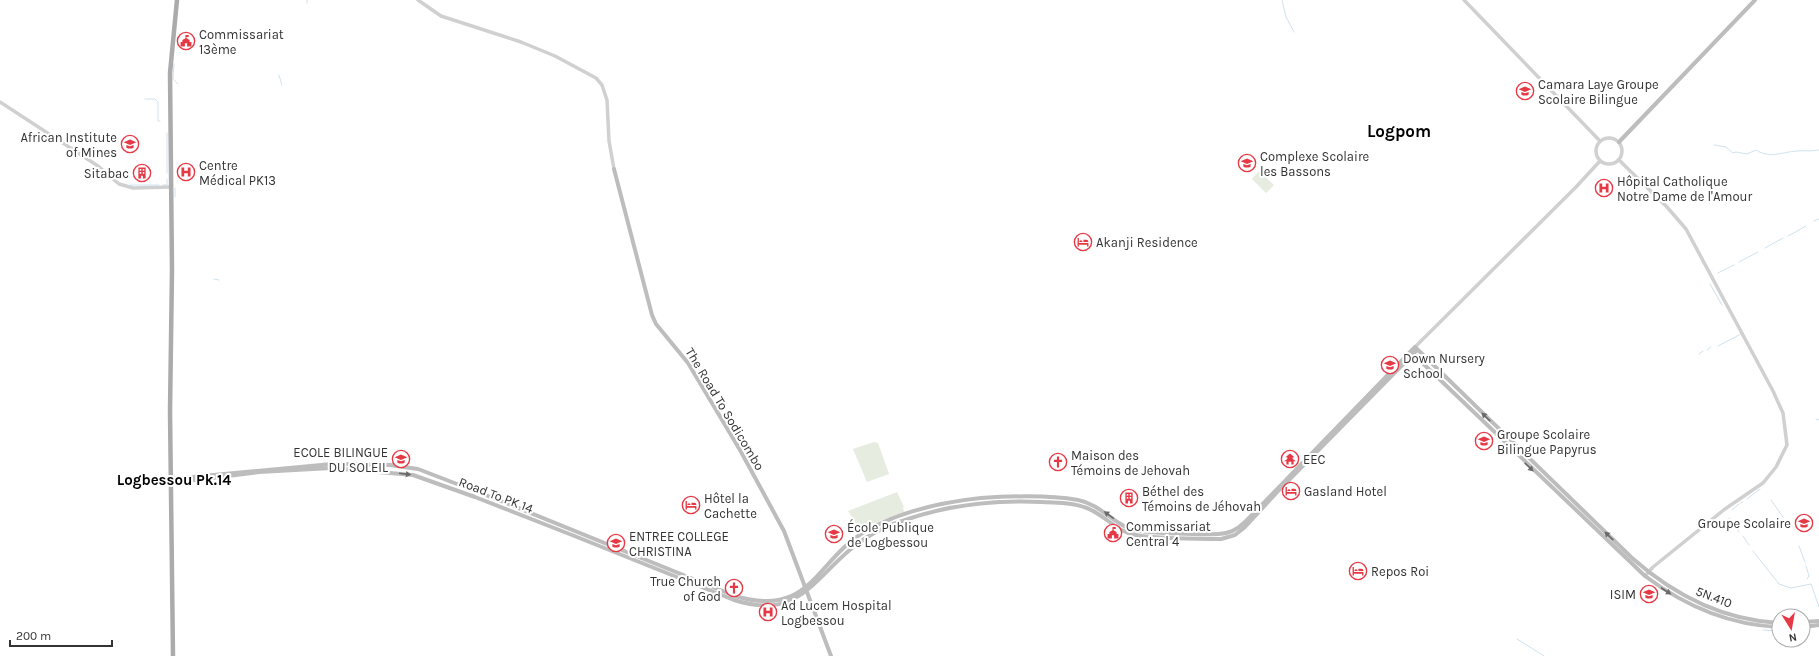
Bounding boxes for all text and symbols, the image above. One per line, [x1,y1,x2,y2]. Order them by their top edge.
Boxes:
place label: Commissariat 13ème [199,27,284,57]
public building icon: Commissariat 13ème [176,31,196,51]
place label: Camara Laye Groupe Scolaire Bilingue [1538,77,1659,107]
school or university icon: Camara Laye Groupe Scolaire Bilingue [1515,81,1535,101]
district label: Logpom [1367,121,1431,141]
place label: African Institute of Mines [20,130,117,160]
school or university icon: African Institute of Mines [120,134,140,154]
place label: Complexe Scolaire les Bassons [1260,149,1370,179]
school or university icon: Complexe Scolaire les Bassons [1237,153,1257,173]
place label: Centre Médical PK13 [199,158,276,188]
hospital icon: Centre Médical PK13 [176,162,196,182]
building icon: Sitabac [132,163,152,183]
place label: Sitabac [84,166,129,181]
place label: Hôpital Catholique Notre Dame de l'Amour [1617,174,1752,204]
hospital icon: Hôpital Catholique Notre Dame de l'Amour [1594,178,1614,198]
hotel icon: Akanji Residence [1073,232,1093,252]
place label: Akanji Residence [1096,235,1198,250]
street label: The Road To Sodicombo [682,345,768,473]
place label: Down Nursery School [1403,351,1485,381]
school or university icon: Down Nursery School [1380,355,1400,375]
one-way arrow [1480,412,1491,421]
place label: Groupe Scolaire Bilingue Papyrus [1497,427,1597,457]
school or university icon: Groupe Scolaire Bilingue Papyrus [1474,431,1494,451]
place label: ECOLE BILINGUE DU SOLEIL [293,445,388,475]
place label: Maison des Témoins de Jehovah [1071,448,1190,478]
school or university icon: ECOLE BILINGUE DU SOLEIL [391,449,411,469]
temple icon: EEC [1280,449,1300,469]
church icon: Maison des Témoins de Jehovah [1048,452,1068,472]
place label: EEC [1303,452,1326,467]
one-way arrow [1524,462,1534,471]
district label: Logbessou Pk.14 [117,471,231,489]
one-way arrow [399,471,411,477]
street label: Road To PK 14 [457,474,535,516]
hotel icon: Gasland Hotel [1281,481,1301,501]
place label: Béthel des Témoins de Jéhovah [1142,484,1261,514]
place label: Gasland Hotel [1304,484,1387,499]
building icon: Béthel des Témoins de Jéhovah [1119,488,1139,508]
place label: Hôtel la Cachette [704,491,757,521]
hotel icon: Hôtel la Cachette [681,495,701,515]
one-way arrow [1103,511,1114,519]
school or university icon: Groupe Scolaire [1794,513,1814,533]
place label: Groupe Scolaire [1698,516,1791,531]
place label: École Publique de Logbessou [847,518,934,550]
place label: Commissariat Central 4 [1126,519,1211,549]
public building icon: Commissariat Central 4 [1103,523,1123,543]
school or university icon: École Publique de Logbessou [824,524,844,544]
place label: ENTREE COLLEGE CHRISTINA [629,529,729,559]
one-way arrow [1604,531,1614,541]
school or university icon: ENTREE COLLEGE CHRISTINA [606,533,626,553]
hotel icon: Repos Roi [1348,561,1368,581]
place label: Repos Roi [1371,564,1429,579]
place label: True Church of God [650,574,721,604]
church icon: True Church of God [724,578,744,598]
street label: 5N.410 [1694,583,1735,611]
school or university icon: ISIM [1639,584,1659,604]
place label: ISIM [1610,587,1636,602]
one-way arrow [1661,588,1672,595]
place label: Ad Lucem Hospital Logbessou [781,598,892,628]
hospital icon: Ad Lucem Hospital Logbessou [758,602,778,622]
north arrow [1771,608,1811,648]
scale bar [10,622,112,648]
text: 200 m [16,629,51,643]
text: N [1788,630,1798,644]

